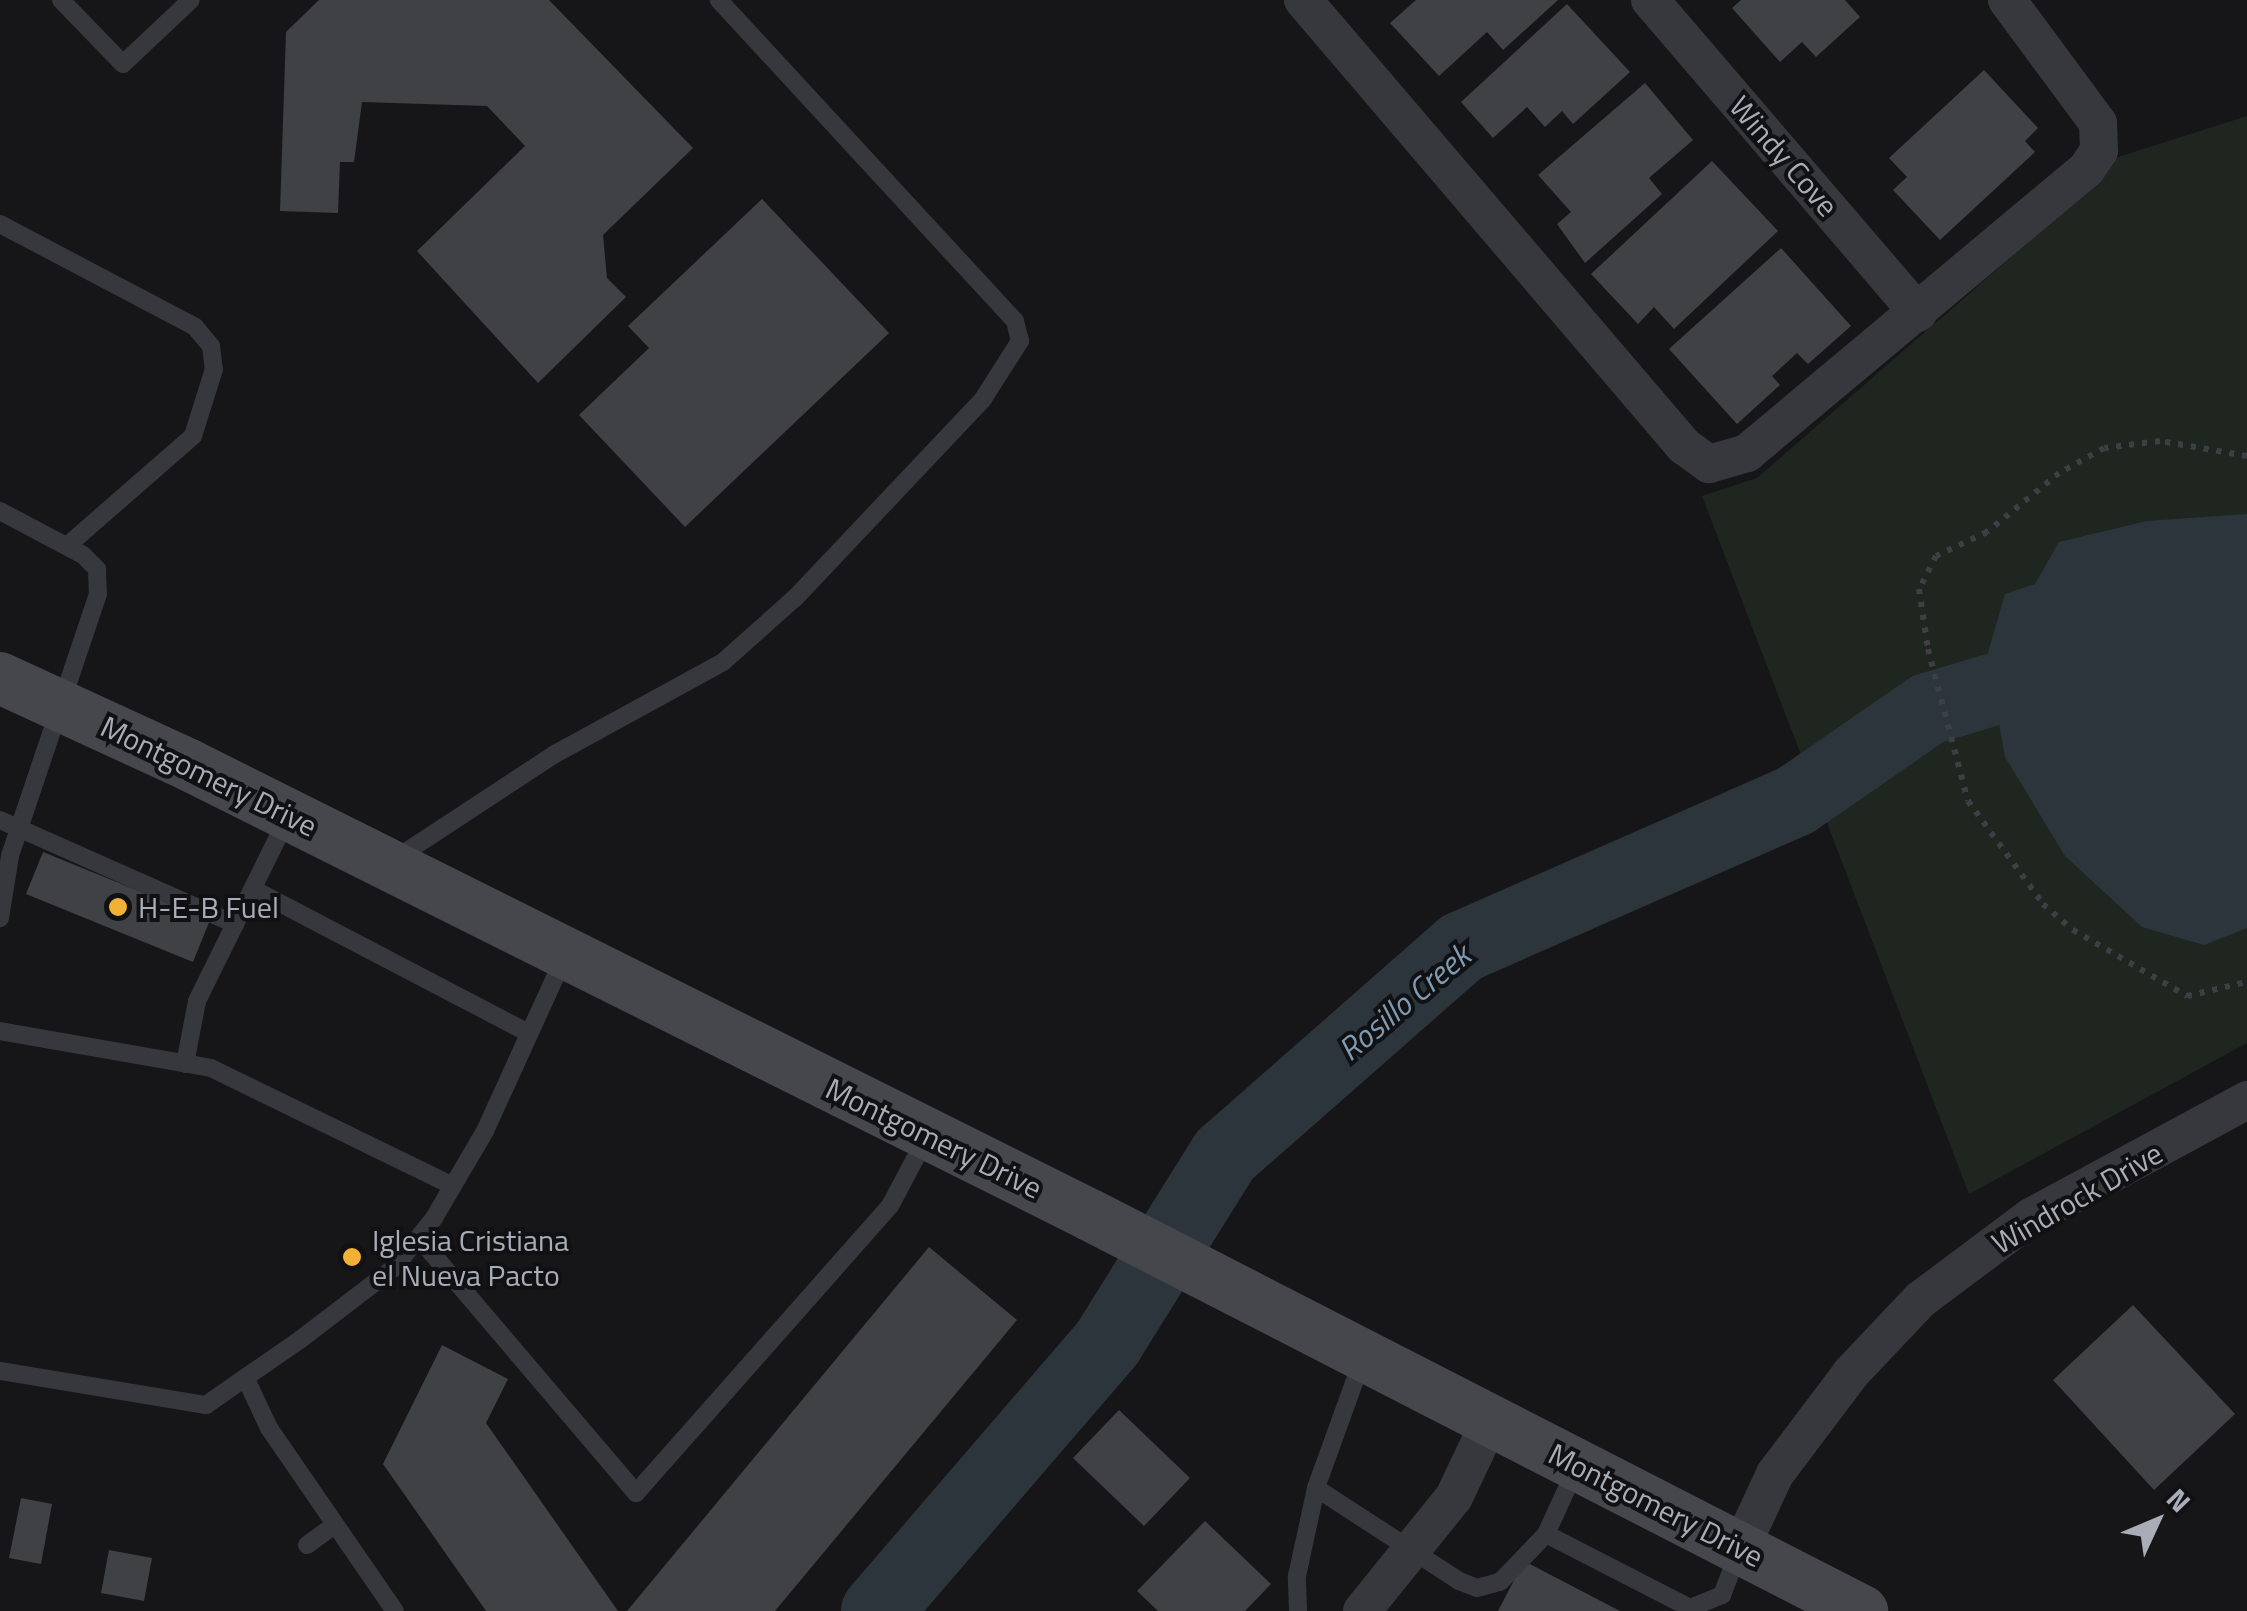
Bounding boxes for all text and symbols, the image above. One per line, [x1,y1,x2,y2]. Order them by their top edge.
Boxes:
street label: Windy Cove [1722,89,1846,223]
street label: Montgomery Drive [95,708,323,844]
place label: H-E-B Fuel [138,889,279,925]
marker: H-E-B Fuel [107,896,129,918]
water label: Rosillo Creek [1330,936,1478,1068]
street label: Montgomery Drive [820,1070,1048,1206]
street label: Windrock Drive [1985,1135,2169,1261]
place label: Iglesia Cristiana el Nueva Pacto [372,1222,569,1292]
marker: Iglesia Cristiana el Nueva Pacto [341,1246,363,1268]
street label: Montgomery Drive [1543,1435,1769,1575]
north arrow [2107,1471,2207,1571]
text: N [2157,1478,2201,1522]

